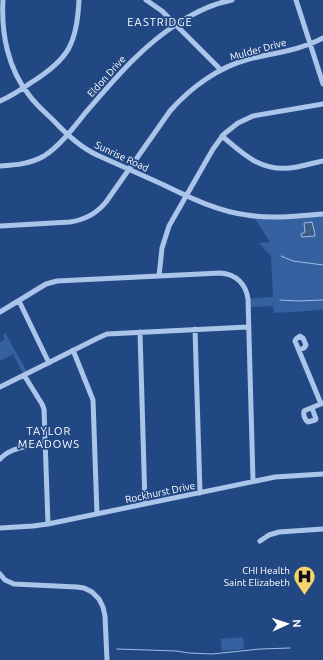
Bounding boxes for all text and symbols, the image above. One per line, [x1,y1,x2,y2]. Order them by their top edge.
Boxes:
district label: EASTRIDGE [127,16,193,28]
street label: Mulder Drive [229,37,288,62]
street label: Eldon Drive [85,53,128,99]
street label: Sunrise Road [93,139,151,174]
district label: TAYLOR MEADOWS [18,425,80,450]
street label: Rockhurst Drive [124,480,196,505]
hospital icon: CHI Health Saint Elizabeth [292,563,318,596]
place label: CHI Health Saint Elizabeth [224,565,290,588]
north arrow [267,604,307,644]
text: N [291,619,303,628]

